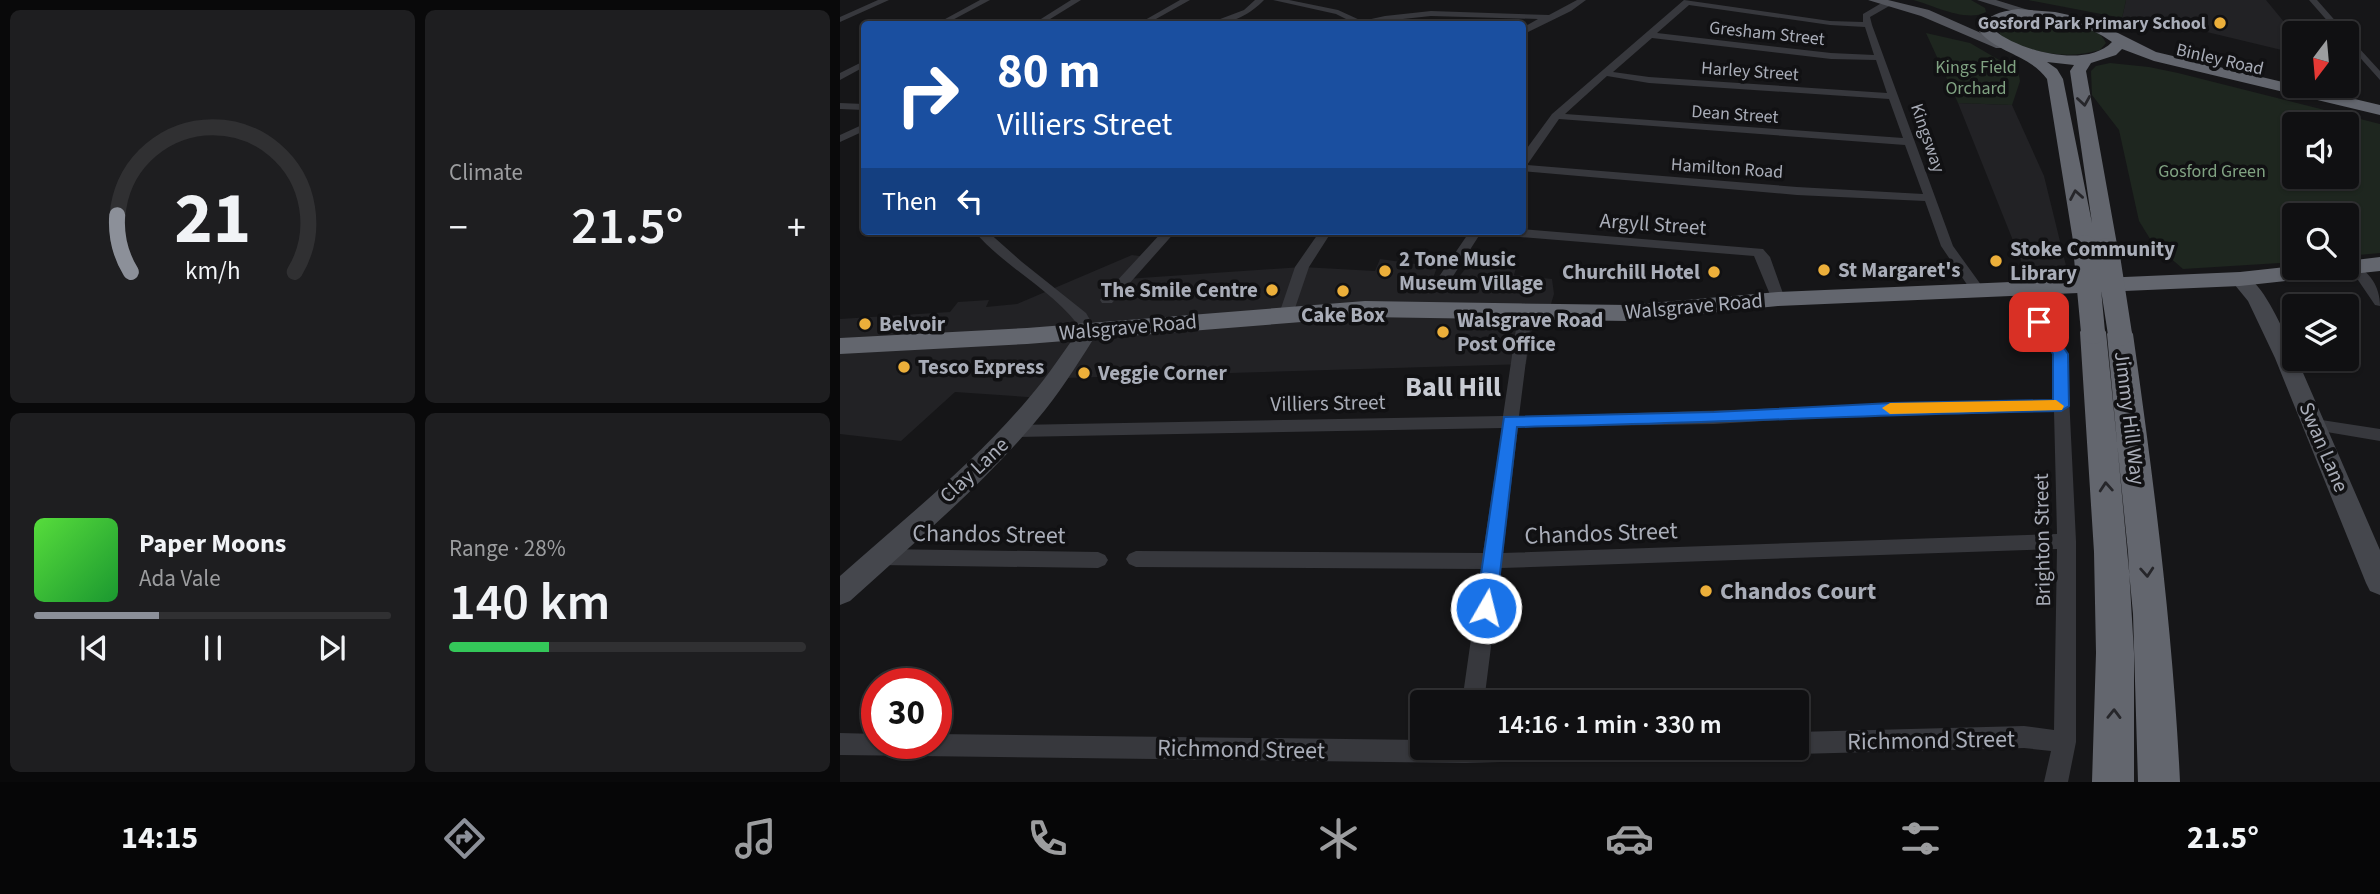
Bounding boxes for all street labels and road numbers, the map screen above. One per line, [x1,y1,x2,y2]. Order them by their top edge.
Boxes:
street label: Gresham Street [1708,15,1826,52]
street label: Binley Road [2174,37,2266,82]
street label: Harley Street [1700,56,1800,87]
street label: Dean Street [1691,99,1779,130]
street label: Kingsway [1904,100,1951,177]
street label: Hamilton Road [1670,152,1784,185]
street label: Argyll Street [1599,205,1707,243]
street label: Walsgrave Road [1624,285,1764,327]
street label: Walsgrave Road [1058,306,1198,348]
street label: Jimmy Hill Way [2107,349,2153,487]
street label: Villiers Street [1270,387,1386,419]
street label: Swan Lane [2292,397,2356,497]
street label: Clay Lane [933,430,1015,510]
street label: Brighton Street [2026,473,2058,607]
street label: Chandos Street [1524,513,1678,554]
street label: Chandos Street [912,516,1066,553]
street label: Richmond Street [1847,722,2015,759]
street label: Richmond Street [1157,731,1325,768]

